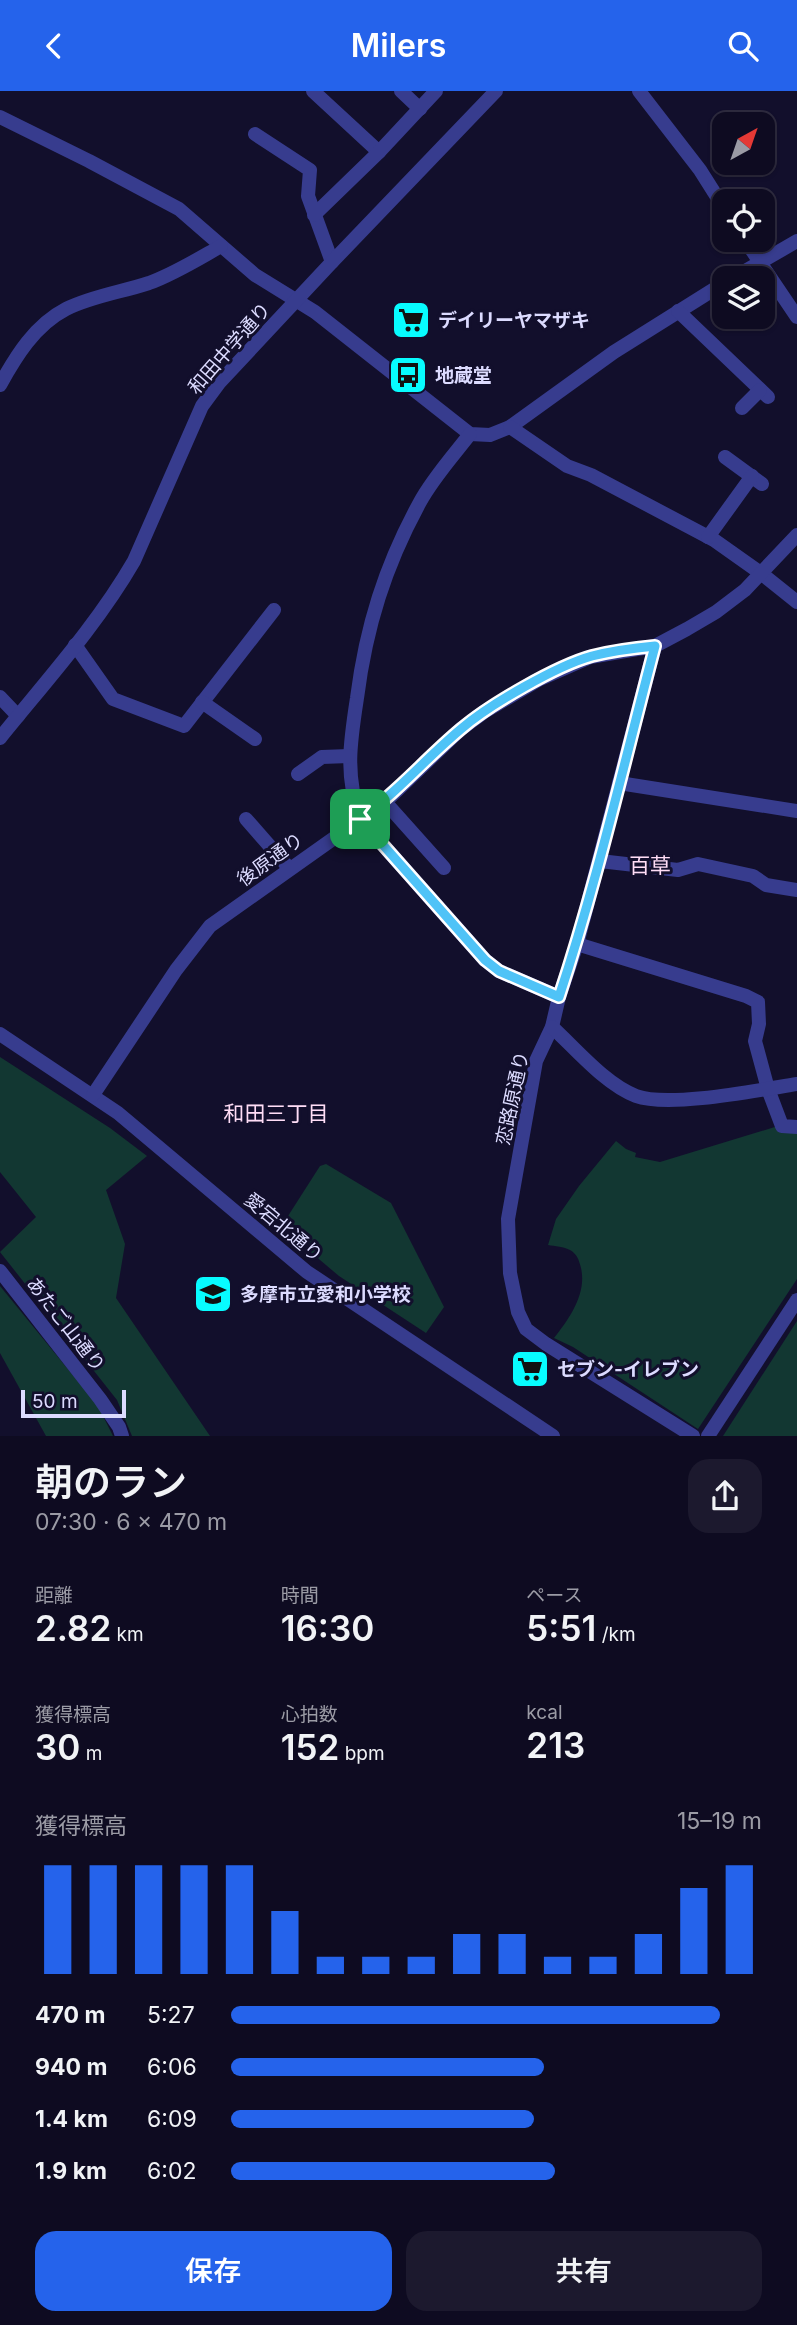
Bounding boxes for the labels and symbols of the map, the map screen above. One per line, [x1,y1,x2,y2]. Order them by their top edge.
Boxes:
north arrow [712,112,775,175]
street label: 和田中学通り [183,298,275,399]
supermarket icon: デイリーヤマザキ [390,299,432,341]
place label: デイリーヤマザキ [438,309,590,332]
bus stop icon: 地蔵堂 [387,354,429,396]
place label: 地蔵堂 [435,364,492,387]
pin [330,789,390,849]
street label: 後原通り [233,828,308,891]
district label: 百草 [629,853,671,878]
street label: 恋路原通り [491,1049,534,1147]
district label: 和田三丁目 [224,1101,329,1126]
street label: 愛宕北通り [240,1188,327,1267]
street label: あたご山通り [21,1272,110,1376]
school or university icon: 多摩市立愛和小学校 [192,1273,234,1315]
place label: 多摩市立愛和小学校 [240,1283,411,1306]
supermarket icon: セブン-イレブン [509,1348,551,1390]
place label: セブン-イレブン [557,1358,699,1381]
scale bar [21,1387,126,1419]

